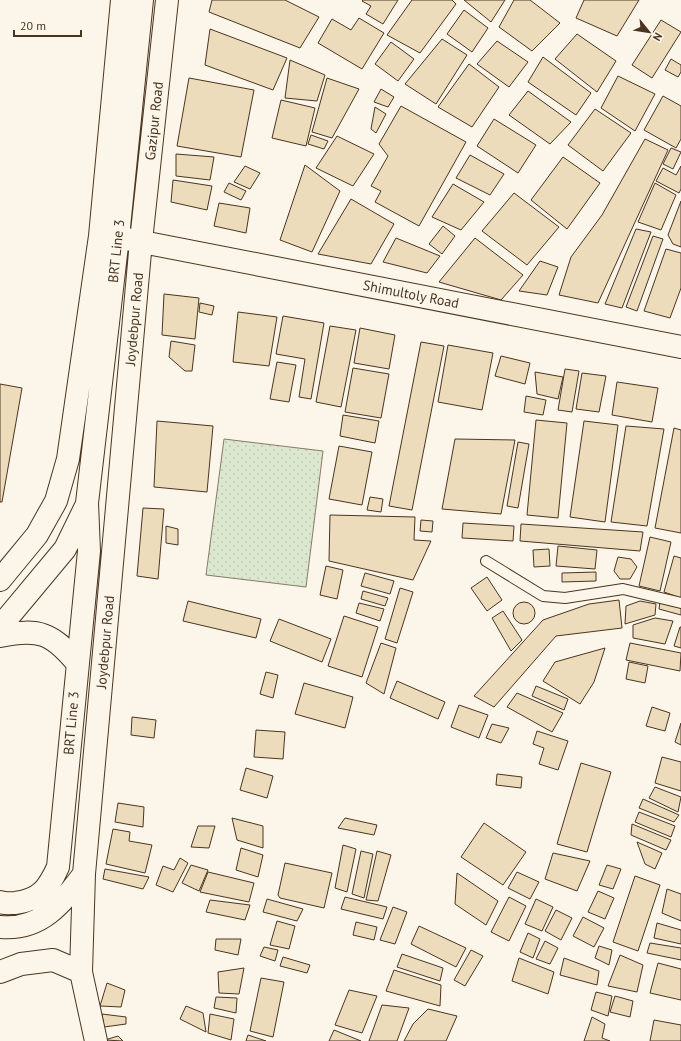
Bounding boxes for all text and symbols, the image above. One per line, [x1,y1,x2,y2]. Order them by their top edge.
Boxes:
scale bar [14,12,81,38]
north arrow [629,12,669,52]
text: 20 m [20,18,46,33]
text: N [650,30,666,44]
street label: Gazipur Road [141,81,167,161]
street label: BRT Line 3 [104,218,128,284]
street label: Joydebpur Road [121,272,147,367]
street label: Shimultoly Road [361,276,461,312]
street label: Joydebpur Road [92,595,118,690]
street label: BRT Line 3 [59,690,83,756]

